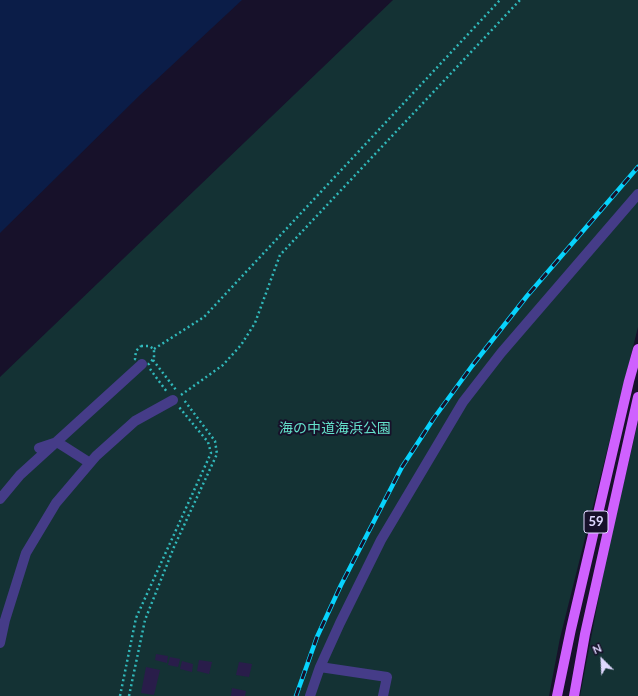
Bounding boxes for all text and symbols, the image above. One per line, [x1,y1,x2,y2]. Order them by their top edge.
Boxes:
park label: 海の中道海浜公園 [279,420,391,436]
road number: 59 [584,511,608,533]
north arrow [582,640,622,680]
text: N [590,641,603,656]

